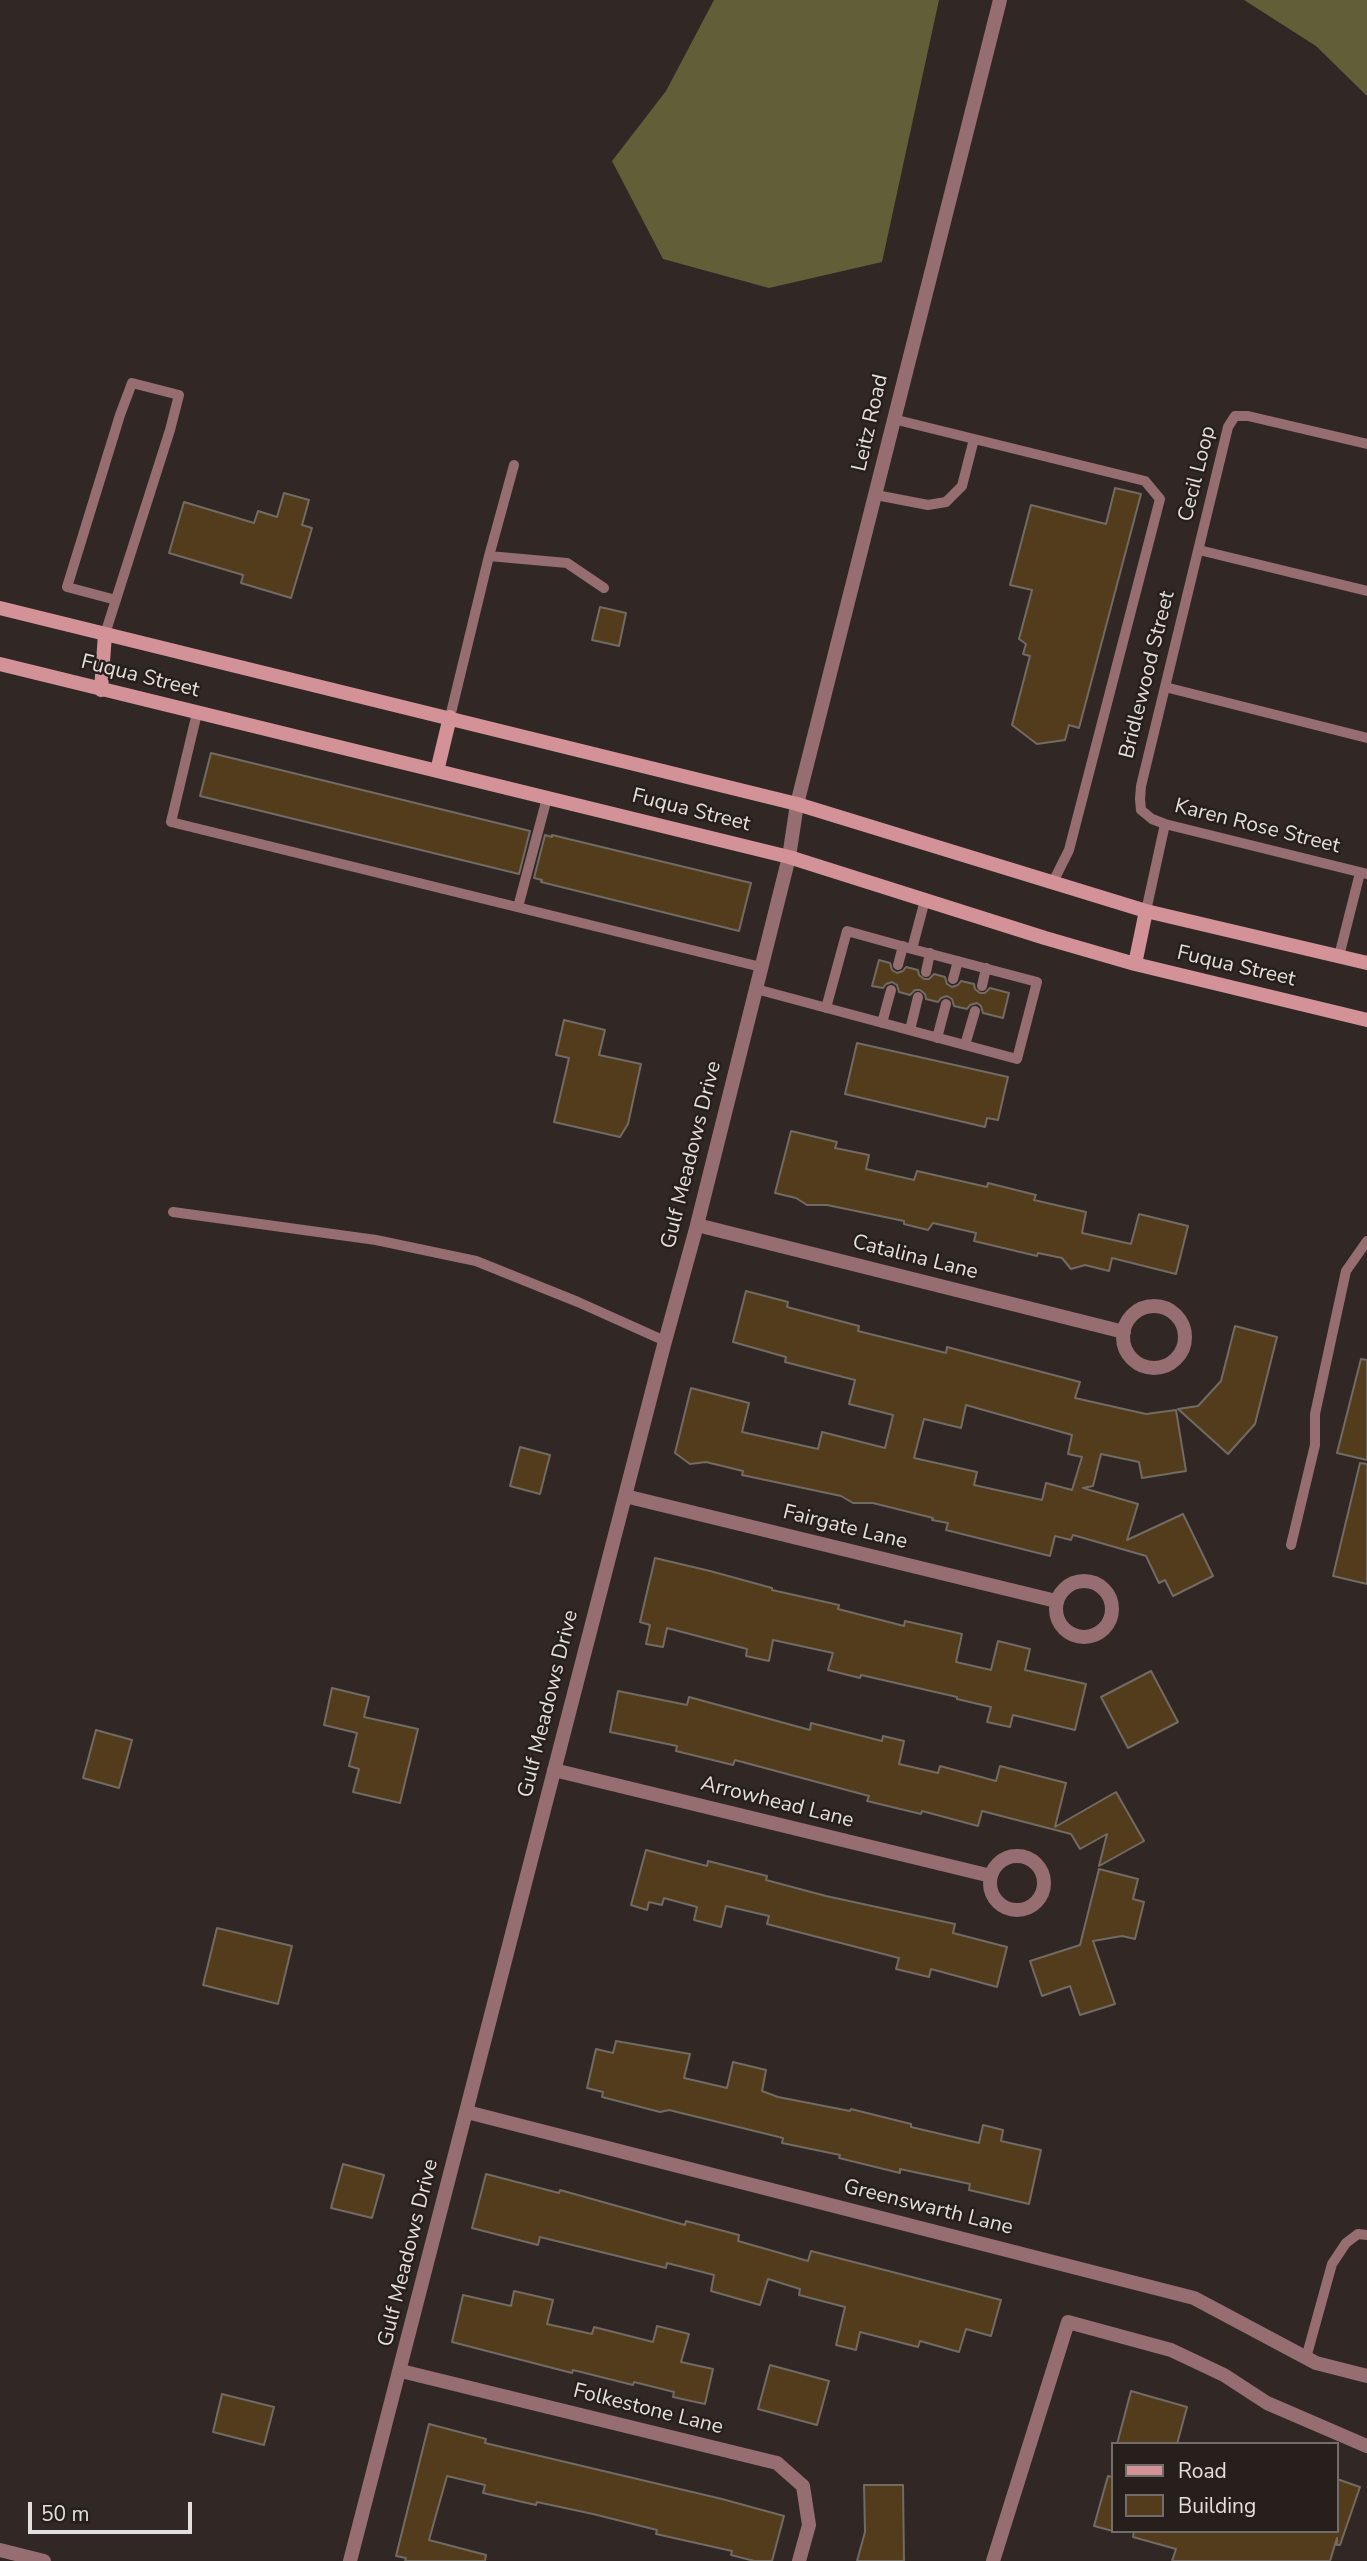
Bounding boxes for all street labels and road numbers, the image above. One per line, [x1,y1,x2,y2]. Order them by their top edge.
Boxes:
street label: Leitz Road [848,372,894,474]
street label: Cecil Loop [1174,424,1222,524]
street label: Bridlewood Street [1115,589,1181,761]
street label: Fuqua Street [78,650,202,704]
street label: Fuqua Street [629,784,753,838]
street label: Karen Rose Street [1172,794,1342,860]
street label: Fuqua Street [1174,941,1298,993]
street label: Gulf Meadows Drive [657,1059,727,1251]
street label: Catalina Lane [850,1230,980,1286]
street label: Fairgate Lane [780,1500,910,1556]
street label: Gulf Meadows Drive [514,1608,584,1800]
street label: Arrowhead Lane [698,1772,856,1834]
street label: Gulf Meadows Drive [374,2157,444,2349]
street label: Greenswarth Lane [841,2175,1015,2241]
street label: Folkestone Lane [571,2379,725,2441]

